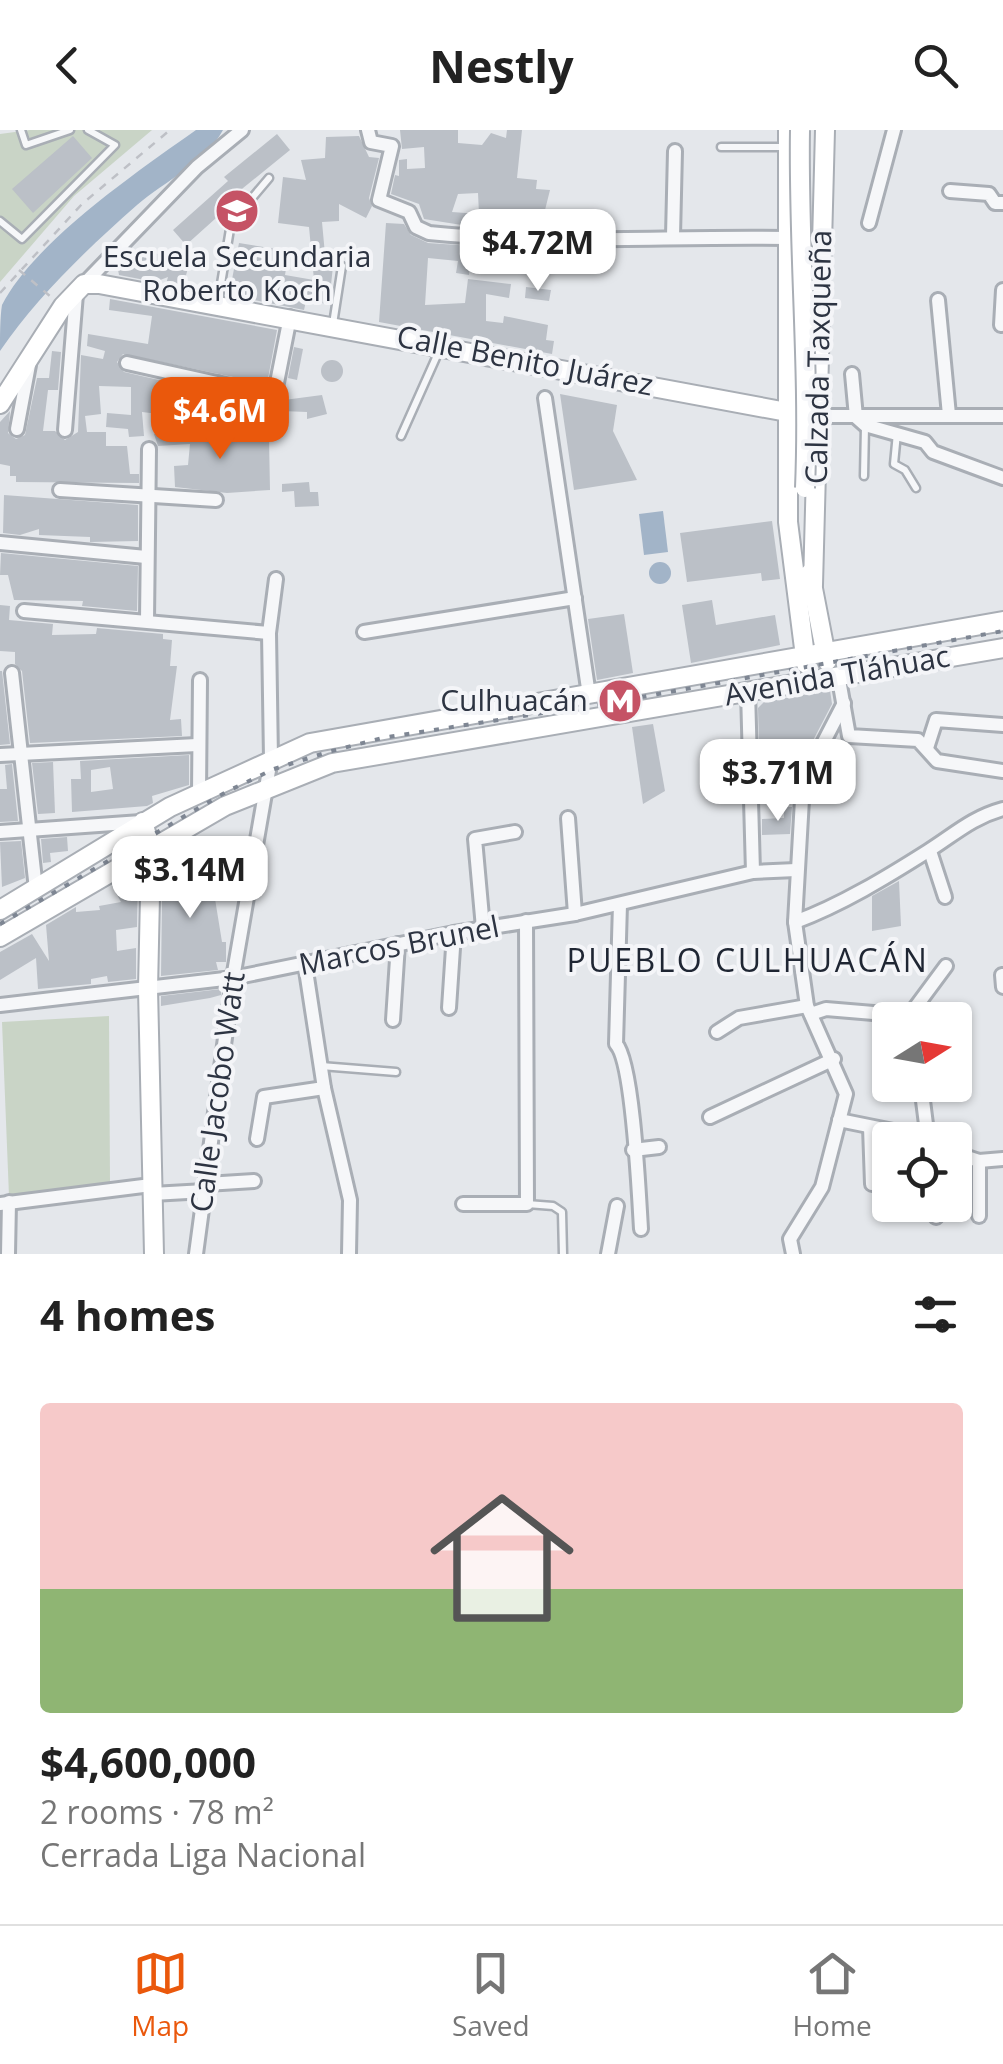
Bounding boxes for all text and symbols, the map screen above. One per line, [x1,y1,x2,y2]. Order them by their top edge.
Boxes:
text: Nestly [429,35,574,96]
icon: back [40,38,95,93]
icon: search [908,38,963,93]
school or university icon: Escuela Secundaria Roberto Koch [214,188,260,234]
pin: $4.72M [457,209,619,294]
text: $4.72M [482,220,594,263]
street label: Calzada Taxqueña [795,230,840,484]
place label: Escuela Secundaria Roberto Koch [103,235,371,310]
street label: Calle Benito Juárez [394,315,657,404]
pin: $4.6M [150,377,290,462]
text: $4.6M [173,388,267,431]
street label: Avenida Tláhuac [721,635,953,715]
metro station icon: Culhuacán [597,678,643,724]
place label: Culhuacán [440,679,588,720]
pin: $3.71M [697,739,859,824]
text: $3.71M [722,750,834,793]
pin: $3.14M [109,836,271,921]
text: $3.14M [134,847,246,890]
street label: Marcos Brunel [295,905,502,984]
district label: PUEBLO CULHUACÁN [567,938,929,981]
street label: Calle Jacobo Watt [179,969,254,1215]
north arrow [872,1002,972,1102]
map controls [872,1002,972,1222]
button: locate [872,1122,972,1222]
text: 4 homes [40,1286,215,1343]
icon: filters [908,1287,963,1342]
icon: home [412,1468,592,1648]
text: $4,600,000 [40,1733,256,1790]
text: 2 rooms · 78 m² [40,1790,274,1833]
text: Cerrada Liga Nacional [40,1833,366,1876]
tab: Map [131,1946,189,2044]
tab: Saved [452,1946,530,2044]
tab: Home [792,1946,872,2044]

